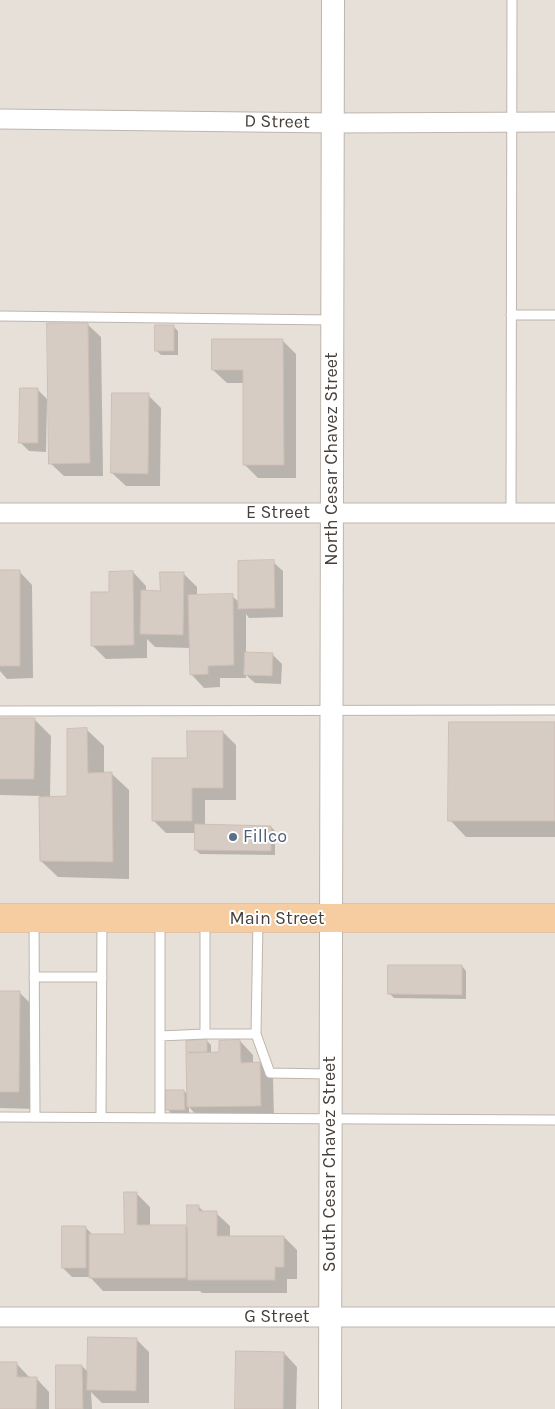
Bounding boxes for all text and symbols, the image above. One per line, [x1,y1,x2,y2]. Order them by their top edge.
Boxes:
street label: D Street [244,111,310,133]
street label: North Cesar Chavez Street [321,352,343,566]
street label: E Street [246,502,310,524]
place label: Fillco [243,826,287,848]
marker: Fillco [227,831,239,843]
street label: Main Street [229,908,325,930]
street label: South Cesar Chavez Street [319,1056,341,1272]
street label: G Street [244,1306,310,1328]

